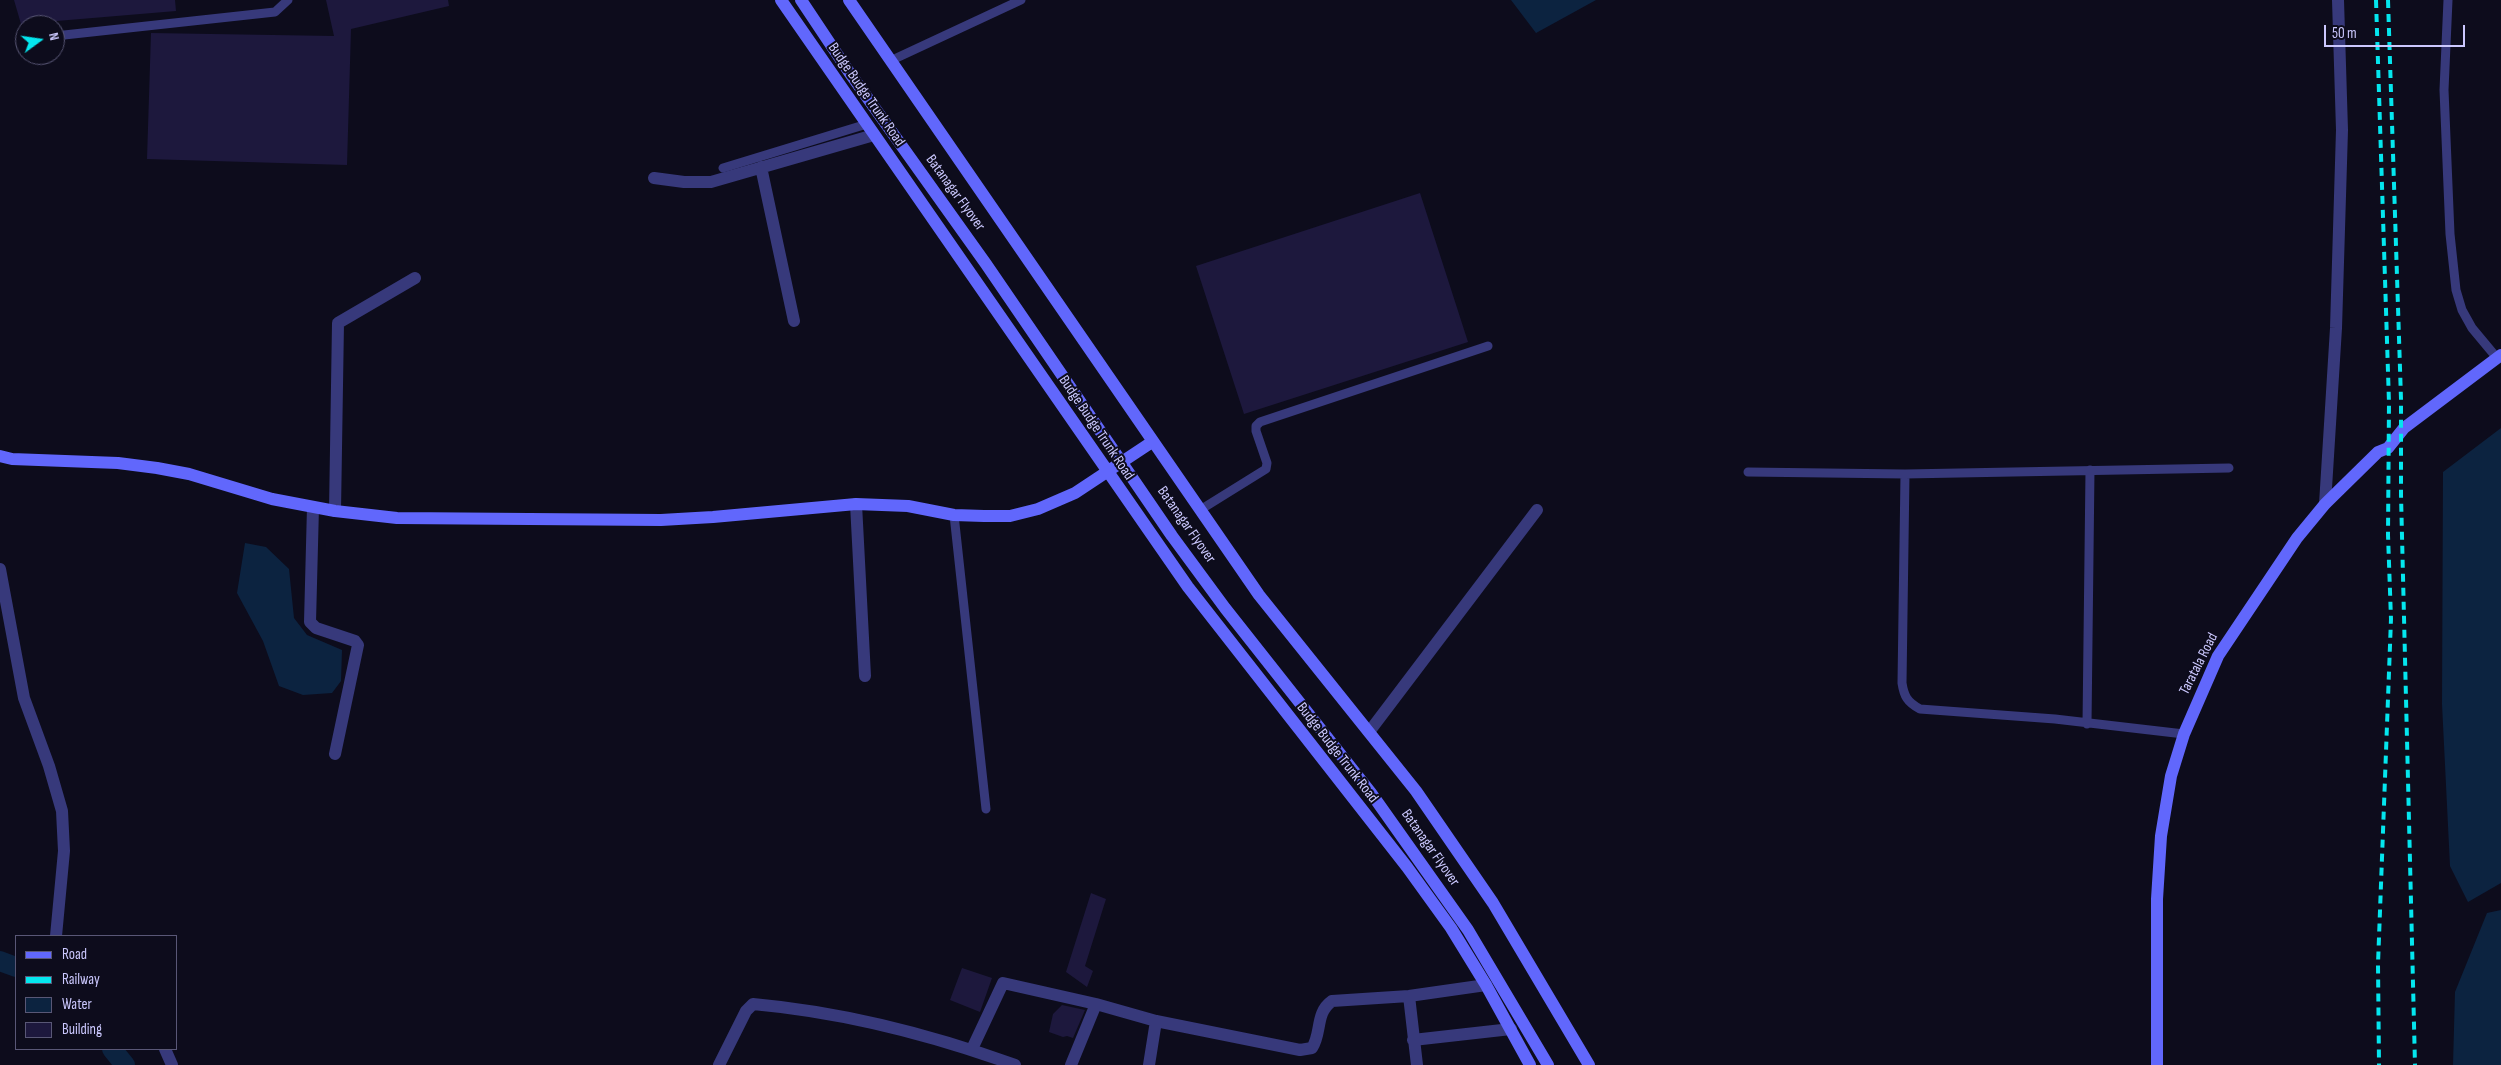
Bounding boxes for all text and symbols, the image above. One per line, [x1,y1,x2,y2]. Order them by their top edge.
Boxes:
north arrow [15,15,65,65]
scale bar [2326,15,2467,47]
text: 50 m [2332,24,2357,43]
text: N [45,31,63,42]
street label: Budge Budge Trunk Road [824,40,908,150]
street label: Batanagar Flyover [921,152,989,234]
street label: Budge Budge Trunk Road [1054,372,1138,484]
street label: Batanagar Flyover [1153,483,1219,567]
street label: Taratala Road [2176,630,2222,698]
street label: Budge Budge Trunk Road [1292,699,1382,807]
street label: Batanagar Flyover [1397,806,1463,890]
legend [15,935,178,1050]
text: Road [62,945,87,964]
text: Railway [62,970,100,989]
text: Water [62,995,92,1014]
text: Building [62,1020,102,1039]

